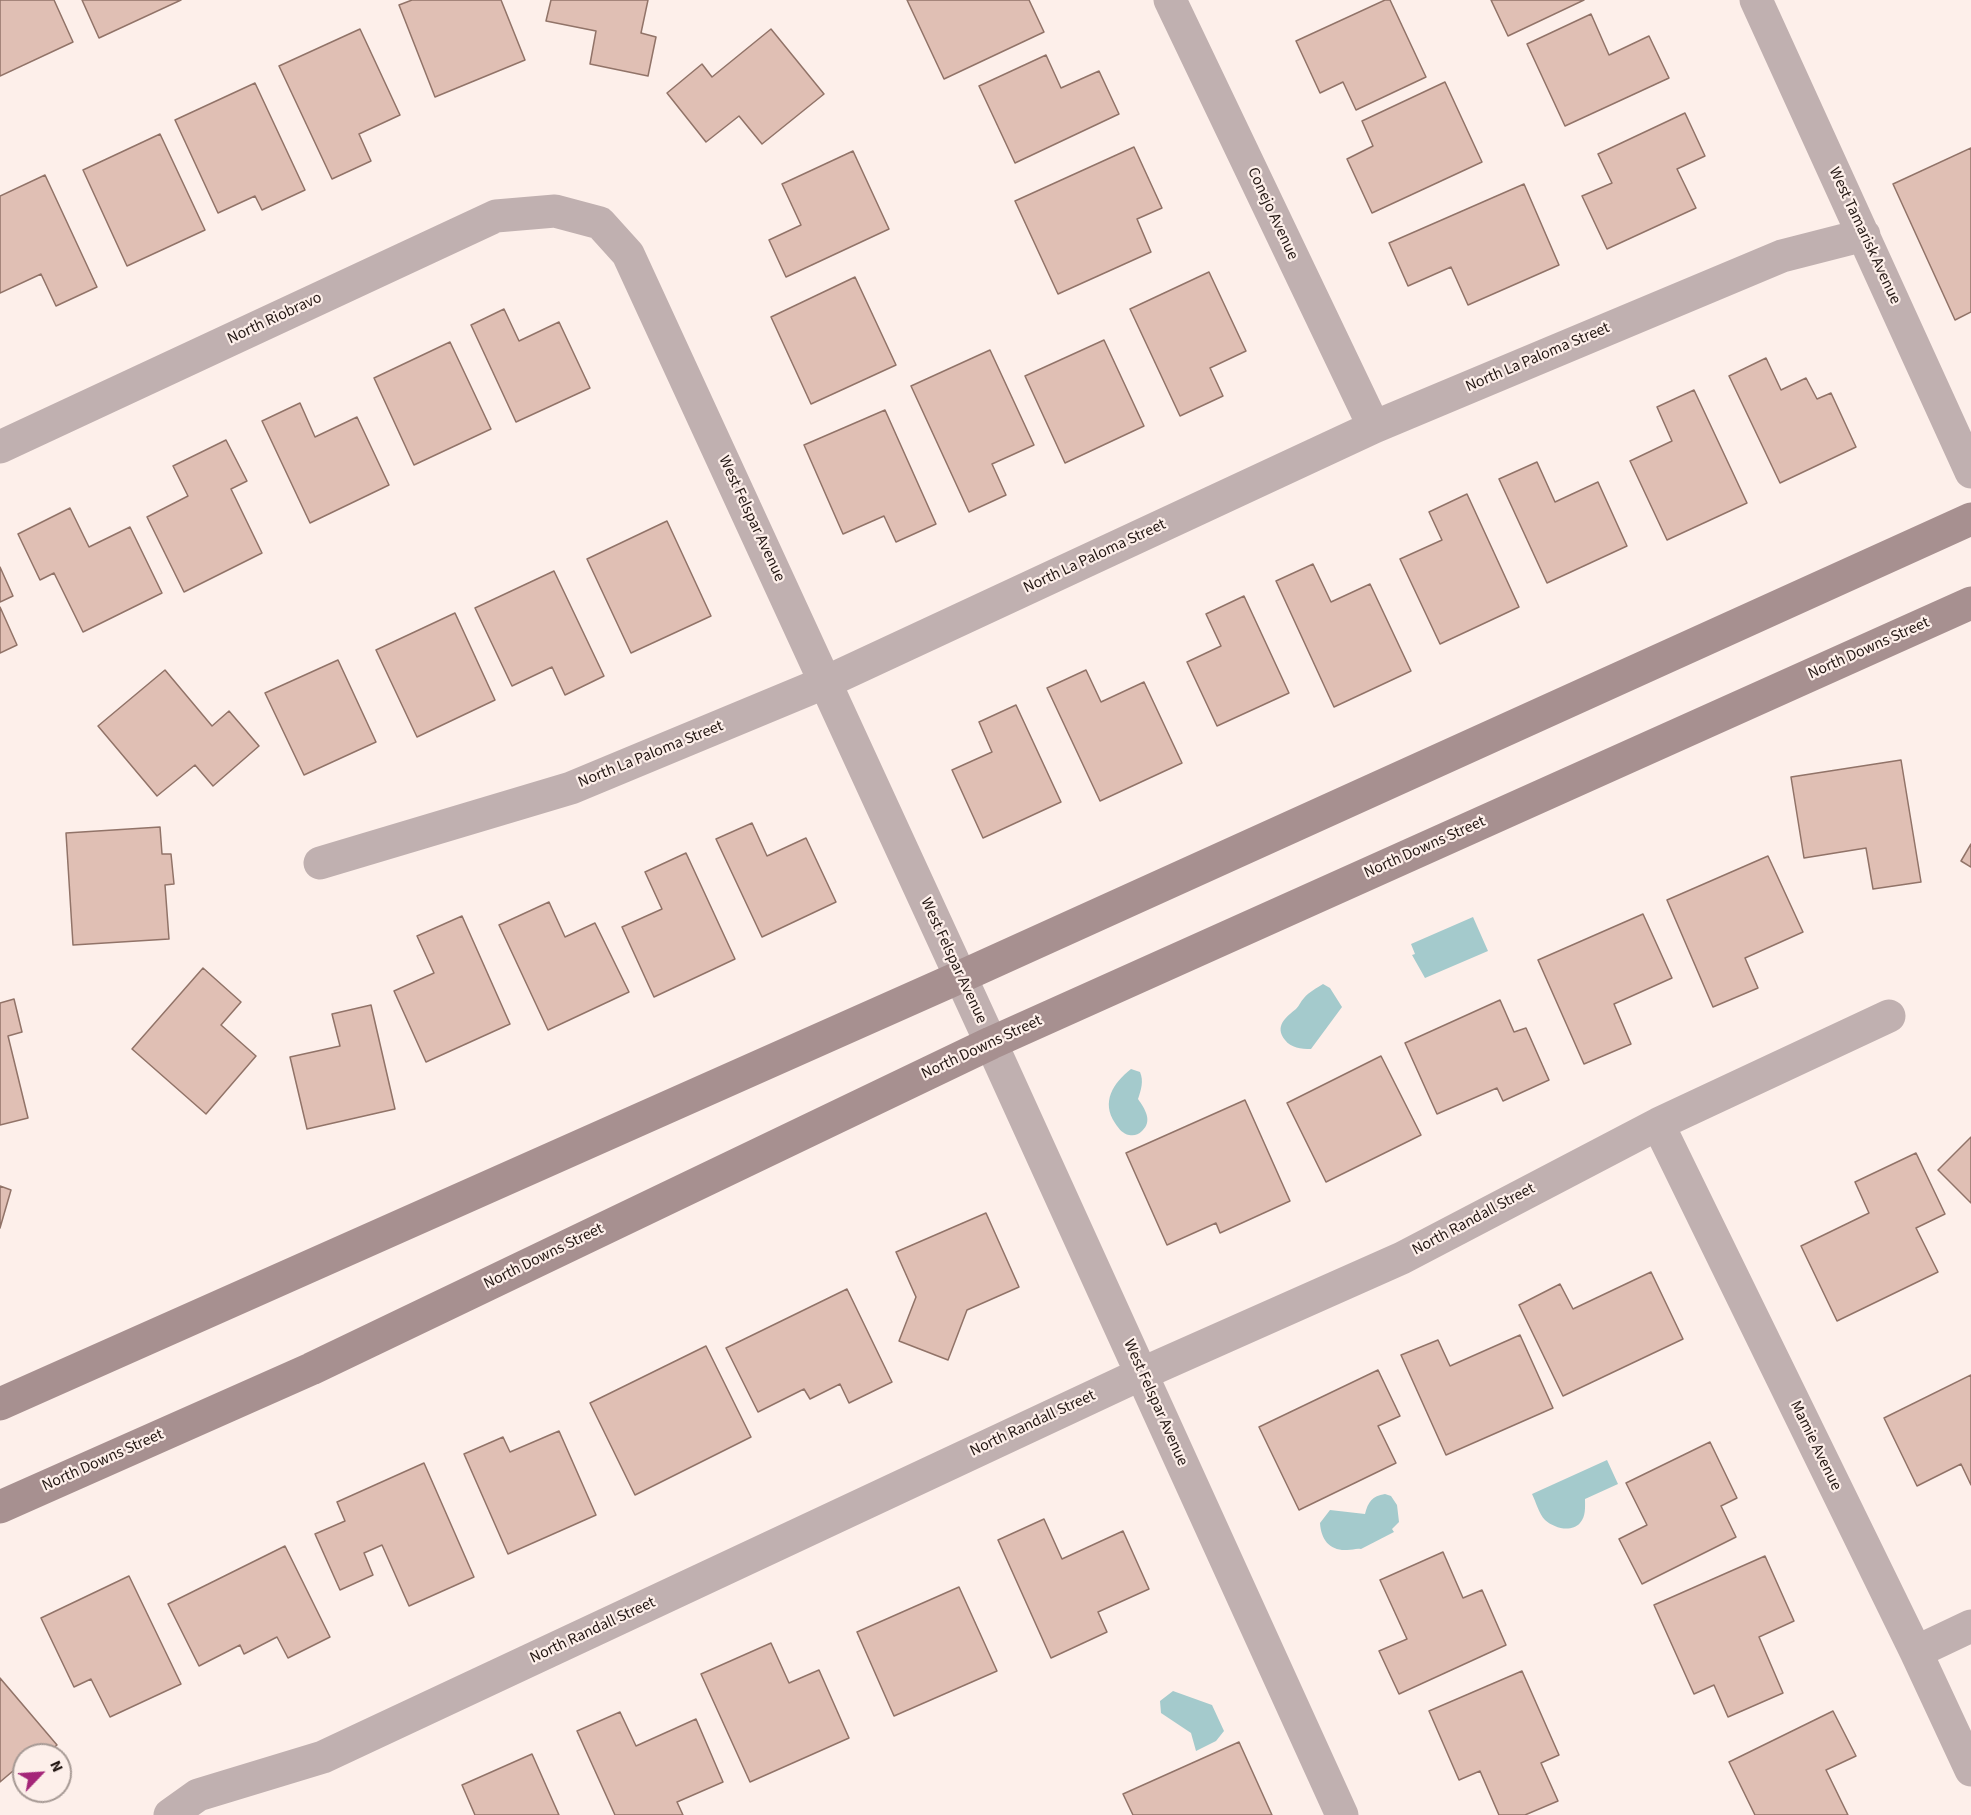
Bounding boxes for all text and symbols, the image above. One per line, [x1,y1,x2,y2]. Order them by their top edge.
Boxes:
street label: West Tamarisk Avenue [1824,164,1904,308]
street label: Conejo Avenue [1242,165,1302,263]
street label: North Riobravo [225,289,325,349]
street label: North La Paloma Street [1463,319,1613,397]
street label: West Felspar Avenue [713,453,789,585]
street label: North La Paloma Street [1021,516,1169,598]
street label: North Downs Street [1805,614,1933,684]
street label: North La Paloma Street [576,717,726,793]
street label: North Downs Street [1361,813,1489,883]
street label: West Felspar Avenue [915,895,991,1027]
street label: North Downs Street [919,1012,1045,1084]
street label: North Randall Street [1409,1180,1539,1260]
street label: North Downs Street [481,1220,607,1294]
street label: West Felspar Avenue [1118,1337,1192,1469]
street label: North Randall Street [967,1387,1099,1461]
street label: Mamie Avenue [1785,1398,1845,1494]
street label: North Downs Street [39,1426,167,1496]
street label: North Randall Street [527,1594,659,1668]
north arrow [12,1743,72,1803]
text: N [44,1757,69,1776]

